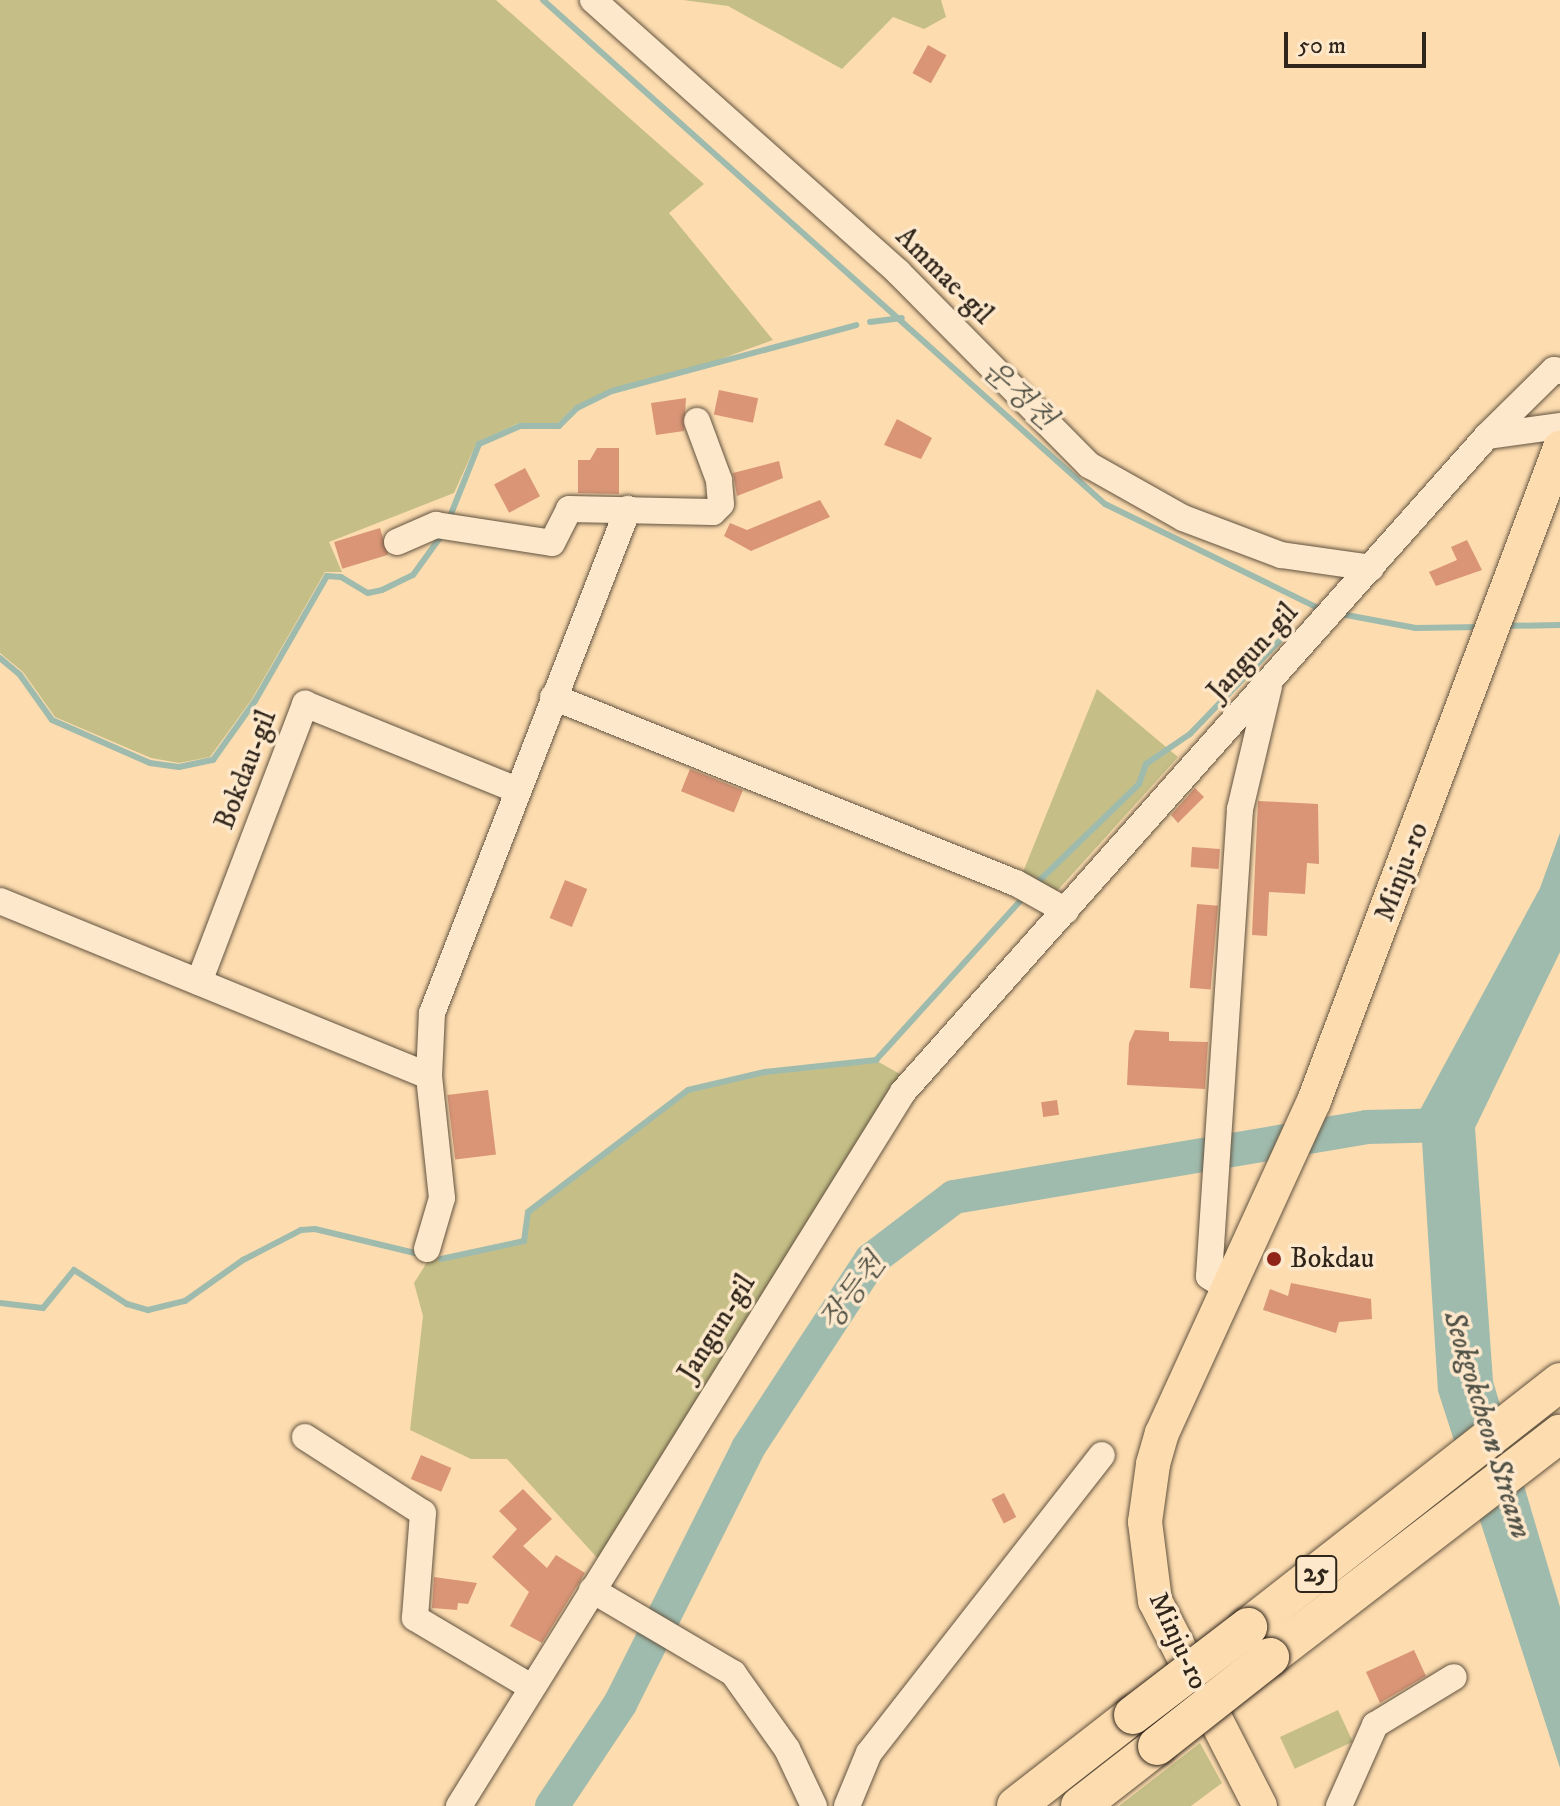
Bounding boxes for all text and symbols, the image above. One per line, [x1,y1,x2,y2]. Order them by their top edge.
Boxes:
scale bar [1288,16,1430,66]
text: 50 m [1298,31,1346,61]
street label: Ammae-gil [888,220,1000,332]
water label: 운정천 [974,354,1062,438]
street label: Jangun-gil [1201,596,1305,708]
street label: Bokdau-gil [208,706,284,834]
street label: Minju-ro [1368,818,1436,926]
place label: Bokdau [1290,1242,1374,1276]
water label: 장등천 [813,1247,895,1339]
marker: Bokdau [1265,1250,1283,1268]
street label: Jangun-gil [671,1268,763,1388]
water label: Seokgokcheon Stream [1434,1307,1538,1543]
road number: 25 [1294,1552,1338,1596]
street label: Minju-ro [1141,1587,1215,1695]

